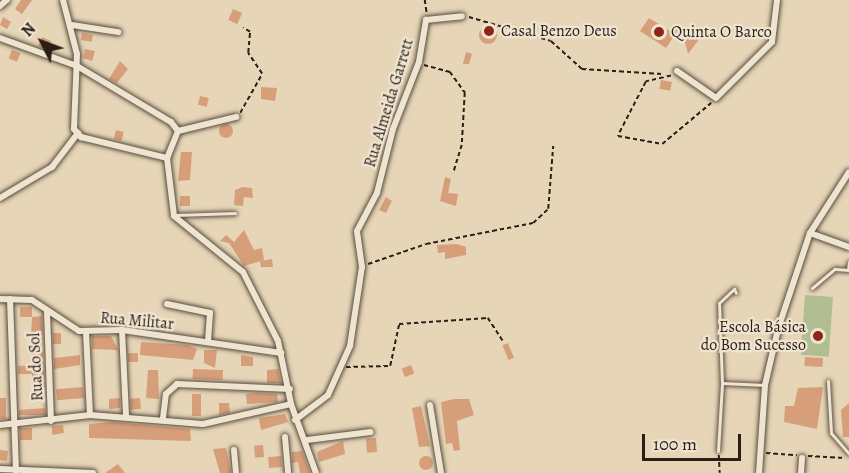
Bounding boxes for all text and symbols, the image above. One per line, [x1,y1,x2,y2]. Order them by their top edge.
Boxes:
north arrow [12,12,72,72]
text: N [17,18,41,42]
place label: Casal Benzo Deus [501,21,617,41]
place label: Quinta O Barco [671,22,772,42]
marker: Casal Benzo Deus [482,24,496,38]
marker: Quinta O Barco [652,25,666,39]
street label: Rua Almeida Garrett [360,36,418,170]
street label: Rua Militar [99,308,175,334]
place label: Escola Básica do Bom Sucesso [701,317,806,355]
marker: Escola Básica do Bom Sucesso [811,329,825,343]
street label: Rua do Sol [25,332,47,402]
scale bar [645,422,744,460]
text: 100 m [653,432,697,456]

